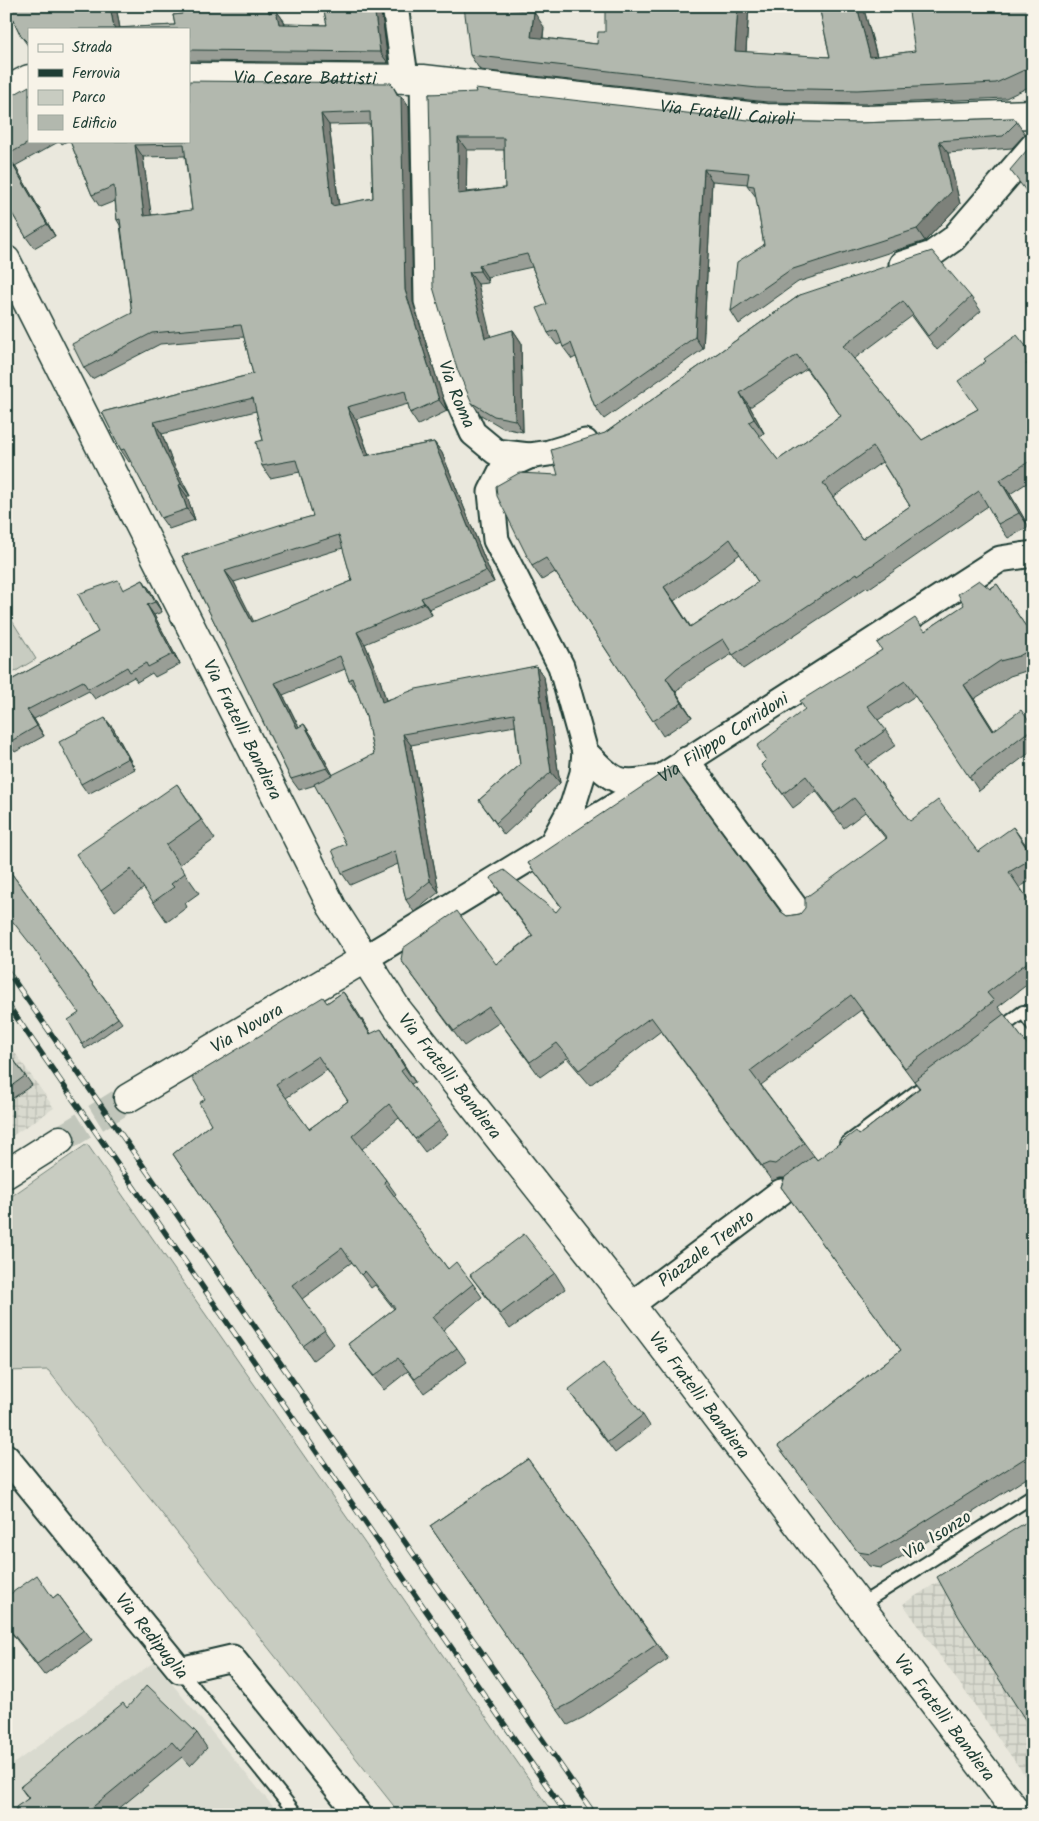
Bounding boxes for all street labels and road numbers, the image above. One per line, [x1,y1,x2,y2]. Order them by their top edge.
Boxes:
street label: Via Cesare Battisti [233,64,377,95]
street label: Via Fratelli Cairoli [658,93,795,135]
street label: Via Roma [429,357,482,433]
street label: Via Fratelli Bandiera [194,655,289,806]
street label: Via Filippo Corridoni [653,685,796,792]
street label: Via Novara [206,996,290,1062]
street label: Via Fratelli Bandiera [390,1008,508,1147]
street label: Piazzale Trento [652,1203,762,1296]
street label: Via Fratelli Bandiera [640,1326,757,1466]
street label: Via Isonzo [898,1504,978,1569]
street label: Via Redipuglia [107,1587,195,1687]
street label: Via Fratelli Bandiera [885,1648,1002,1788]

